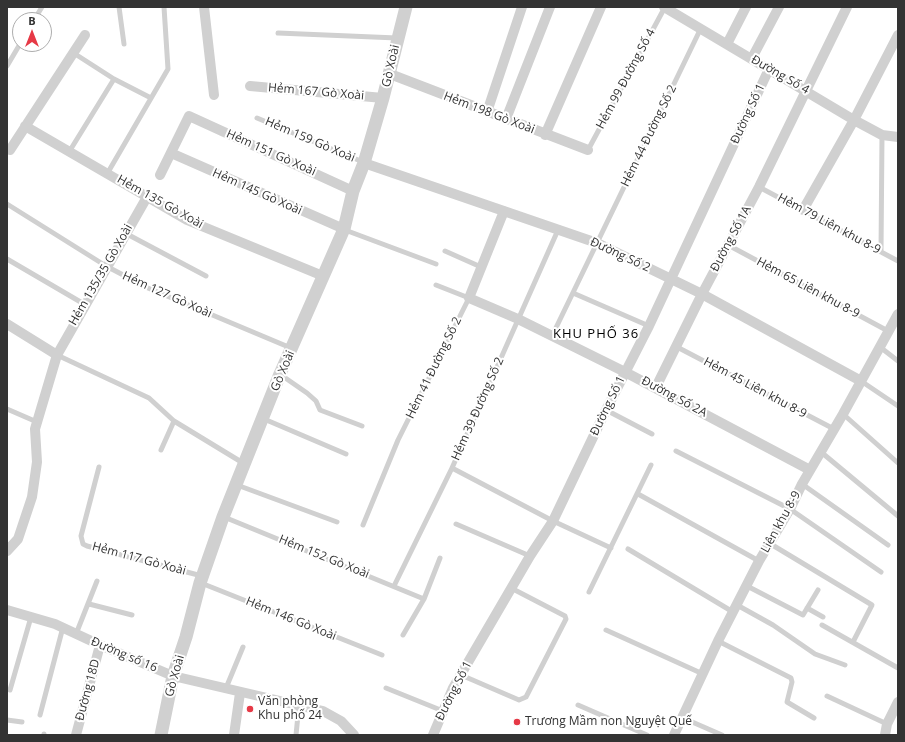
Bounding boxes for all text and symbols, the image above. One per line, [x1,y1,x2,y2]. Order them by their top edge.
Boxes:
north arrow [12,12,52,52]
text: B [28,13,36,28]
street label: Hẻm 99 Đường Số 4 [593,26,659,132]
street label: Gò Xoài [379,43,403,89]
street label: Đường Số 4 [748,53,812,97]
street label: Hẻm 167 Gò Xoài [267,81,365,103]
street label: Đường Số 1 [728,82,768,146]
street label: Hẻm 44 Đường Số 2 [618,83,680,189]
street label: Hẻm 198 Gò Xoài [441,89,537,137]
street label: Hẻm 159 Gò Xoài [263,115,357,165]
street label: Hẻm 151 Gò Xoài [224,127,318,179]
street label: Hẻm 145 Gò Xoài [210,166,304,218]
street label: Hẻm 135 Gò Xoài [114,172,206,232]
street label: Hẻm 79 Liên khu 8-9 [775,191,883,257]
street label: Đường Số 1A [708,204,754,274]
street label: Hẻm 135/35 Gò Xoài [66,222,136,328]
street label: Đường Số 2 [588,235,652,275]
street label: Hẻm 65 Liên khu 8-9 [754,255,862,321]
street label: Hẻm 127 Gò Xoài [120,269,214,321]
street label: Hẻm 41 Đường Số 2 [403,315,465,421]
district label: KHU PHỐ 36 [553,326,639,342]
street label: Gò Xoài [268,348,298,394]
street label: Hẻm 39 Đường Số 2 [449,355,507,463]
street label: Hẻm 45 Liên khu 8-9 [701,355,809,421]
street label: Đường Số 1 [587,374,629,438]
street label: Đường Số 2A [639,374,709,420]
street label: Liên khu 8-9 [758,489,804,555]
street label: Hẻm 152 Gò Xoài [277,532,371,582]
street label: Hẻm 117 Gò Xoài [91,540,187,578]
street label: Hẻm 146 Gò Xoài [244,594,338,644]
street label: Đường số 16 [89,635,159,675]
street label: Gò Xoài [162,653,188,699]
street label: Đường 18D [73,658,103,722]
street label: Đường Số 1 [433,659,475,723]
place label: Văn phòng Khu phố 24 [258,695,322,723]
marker: Văn phòng Khu phố 24 [245,704,255,714]
place label: Trương Mầm non Nguyệt Quế [525,715,692,729]
marker: Trương Mầm non Nguyệt Quế [512,717,522,727]

